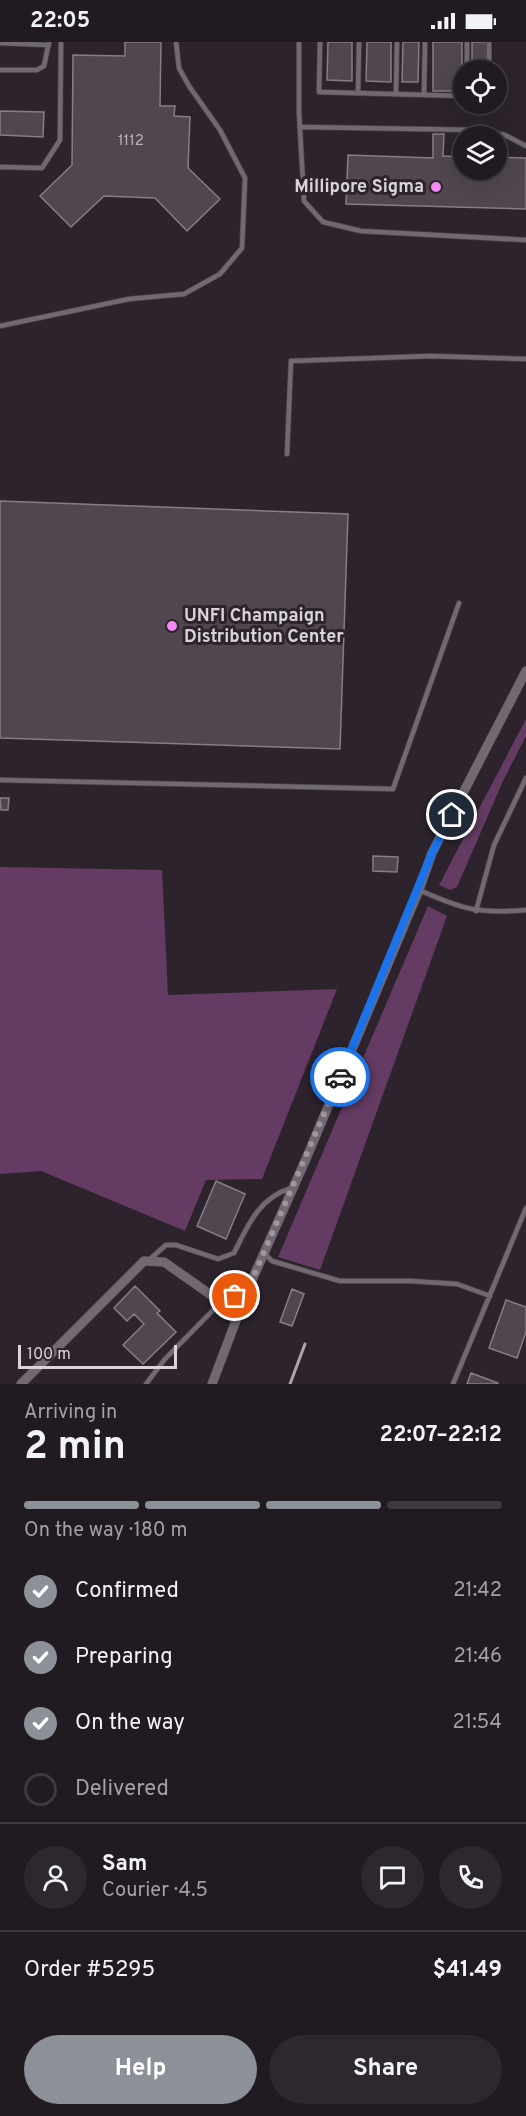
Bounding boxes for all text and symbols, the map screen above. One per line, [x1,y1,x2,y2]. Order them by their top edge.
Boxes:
text: 22:05 [30,8,90,35]
map controls [453,60,507,180]
button: locate [453,60,507,114]
button: layers [453,126,507,180]
house number: 1112 [118,132,144,151]
place label: Millipore Sigma [294,176,424,199]
marker: Millipore Sigma [429,180,443,194]
place label: UNFI Champaign Distribution Center [184,605,344,649]
marker: UNFI Champaign Distribution Center [165,619,179,633]
pin [426,789,477,840]
icon: home [435,798,468,831]
courier [310,1047,370,1107]
icon: car [324,1061,357,1094]
pin [209,1270,260,1321]
icon: bag [218,1279,251,1312]
scale bar [18,1342,177,1370]
text: 100 m [27,1345,71,1365]
text: Arriving in [24,1400,117,1426]
text: 22:07–22:12 [379,1422,502,1449]
text: 2 min [24,1424,126,1473]
text: On the way · 180 m [24,1518,187,1544]
icon: check [24,1575,57,1608]
text: Confirmed [75,1578,179,1605]
text: 21:42 [453,1578,502,1604]
icon: check [24,1641,57,1674]
text: Preparing [75,1644,173,1671]
text: 21:46 [453,1644,502,1670]
icon: check [24,1707,57,1740]
text: On the way [75,1710,185,1737]
text: 21:54 [453,1710,502,1736]
text: Delivered [75,1776,169,1803]
button: person [24,1846,87,1909]
button: chat [361,1846,424,1909]
button: phone [439,1846,502,1909]
text: Sam [102,1851,147,1878]
text: Courier · 4.5 [102,1878,208,1904]
text: Order #5295 [24,1957,155,1984]
text: $41.49 [433,1957,502,1984]
button: Help [24,2035,257,2104]
button: Share [269,2035,502,2104]

